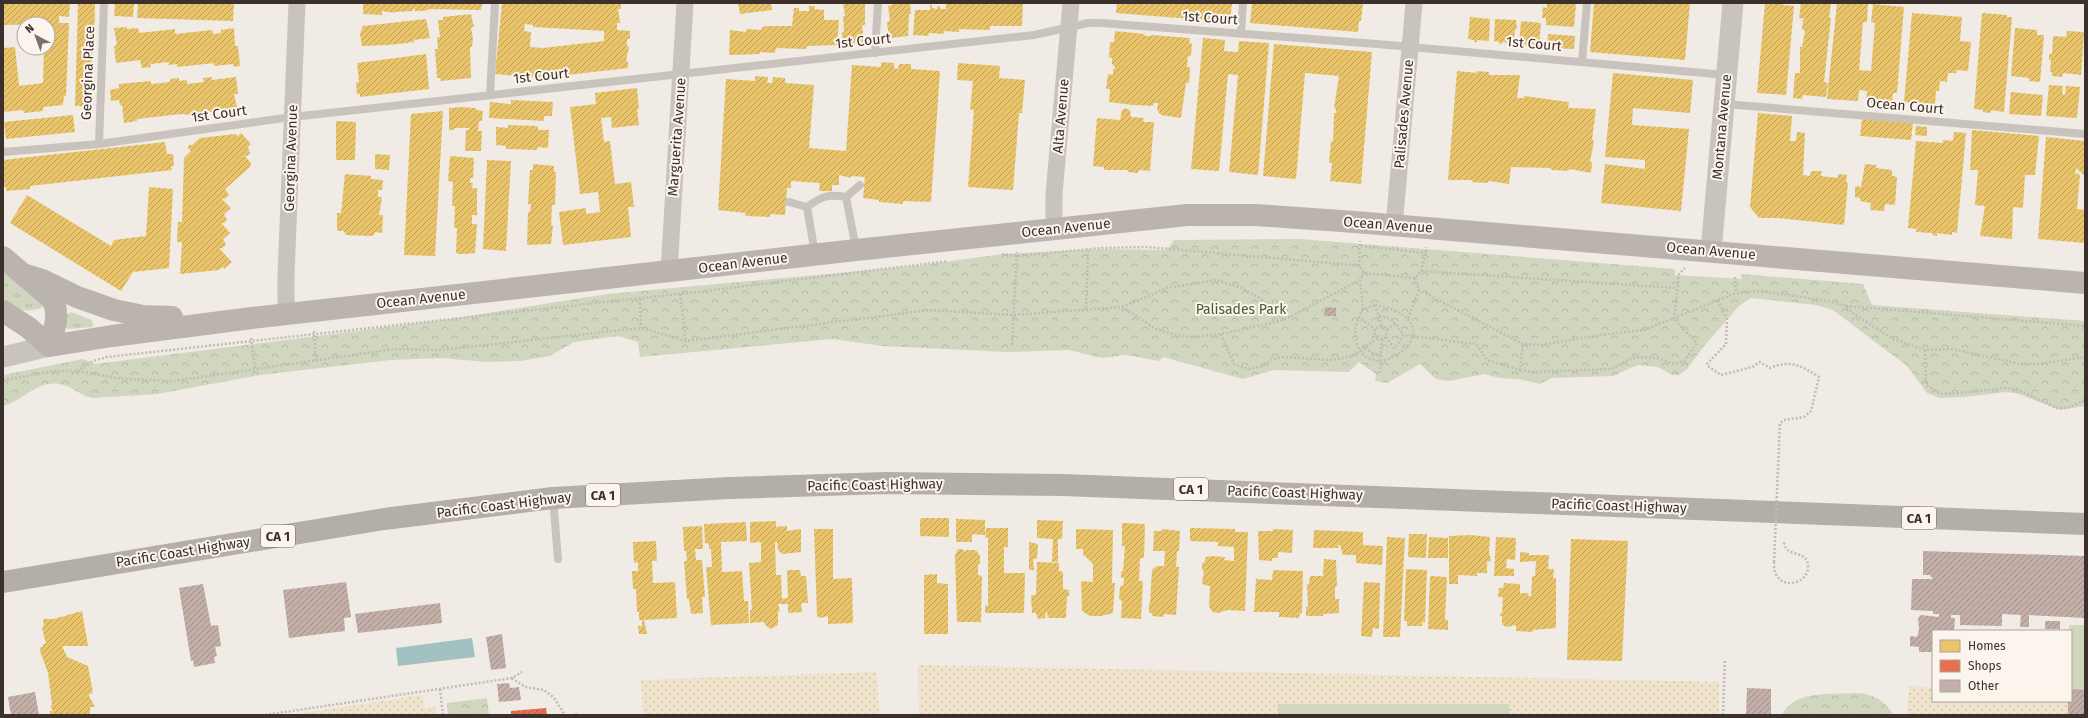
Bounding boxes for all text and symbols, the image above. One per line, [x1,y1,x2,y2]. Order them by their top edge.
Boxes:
street label: 1st Court [1182,8,1239,28]
north arrow [16,16,56,56]
text: N [23,22,37,36]
street label: Georgina Place [78,26,98,120]
street label: 1st Court [834,30,893,52]
street label: 1st Court [1506,33,1563,55]
street label: Palisades Avenue [1391,59,1417,169]
street label: 1st Court [512,65,571,87]
street label: Montana Avenue [1709,74,1735,180]
street label: Marguerita Avenue [664,77,690,197]
street label: Alta Avenue [1049,78,1073,154]
street label: Ocean Court [1866,94,1945,118]
street label: 1st Court [190,102,249,126]
street label: Georgina Avenue [281,104,301,212]
street label: Ocean Avenue [1343,213,1433,237]
street label: Ocean Avenue [1021,215,1111,241]
street label: Ocean Avenue [1666,239,1756,263]
street label: Ocean Avenue [698,249,788,277]
street label: Ocean Avenue [376,286,466,312]
park label: Palisades Park [1196,301,1287,318]
street label: Pacific Coast Highway [807,475,943,495]
road number: CA 1 [1174,478,1208,500]
street label: Pacific Coast Highway [1227,482,1363,504]
road number: CA 1 [586,484,620,506]
street label: Pacific Coast Highway [436,488,572,522]
street label: Pacific Coast Highway [1551,495,1687,517]
road number: CA 1 [1902,507,1936,529]
road number: CA 1 [261,525,295,547]
street label: Pacific Coast Highway [115,533,251,571]
legend [1932,630,2072,702]
text: Homes [1968,639,2006,653]
text: Shops [1968,659,2002,673]
text: Other [1968,679,1999,693]

